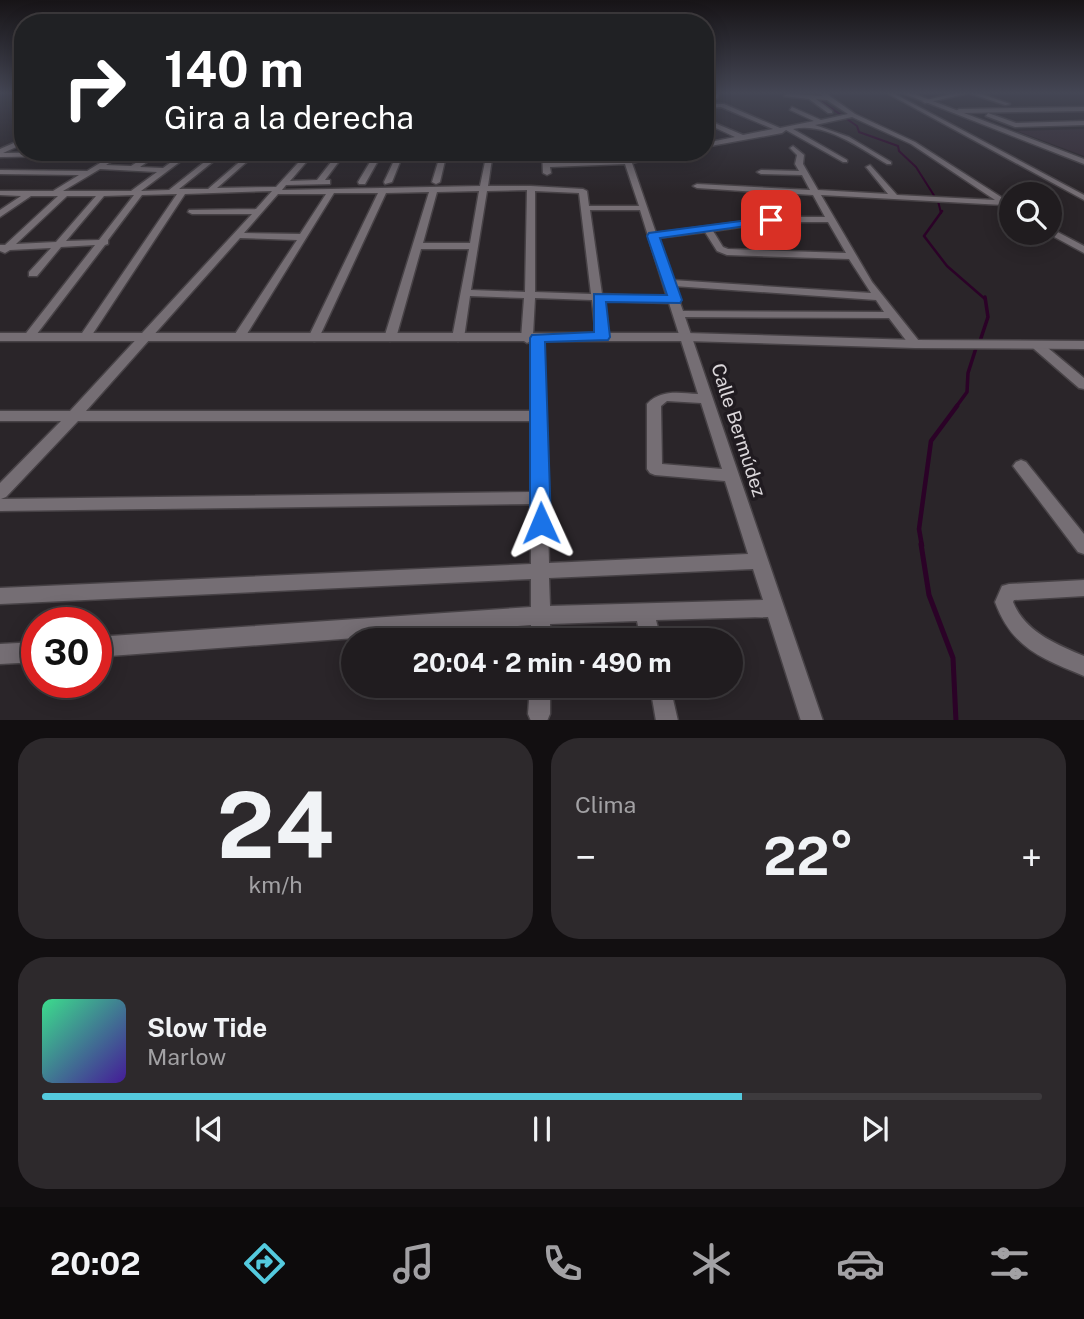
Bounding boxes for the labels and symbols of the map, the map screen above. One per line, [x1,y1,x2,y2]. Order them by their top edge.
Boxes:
pin [741,190,801,250]
street label: Calle Bermúdez [707,361,771,499]
position arrow [504,486,578,560]
speed limit sign: 30 [21,607,112,698]

